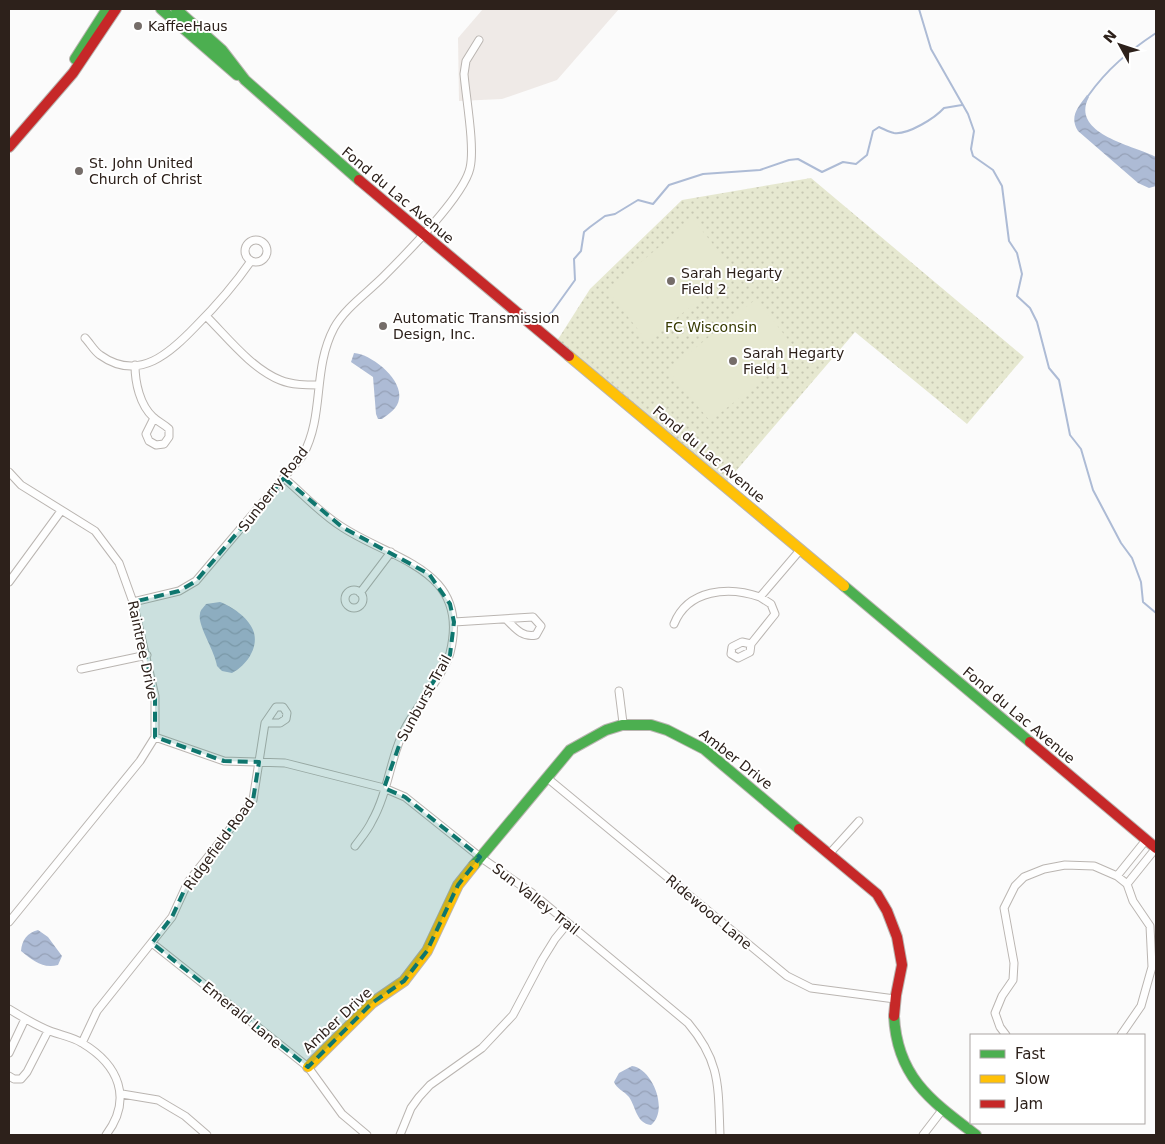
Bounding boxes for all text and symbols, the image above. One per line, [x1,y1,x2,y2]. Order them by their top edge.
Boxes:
place label: KaffeeHaus [148,18,228,34]
marker: KaffeeHaus [132,20,144,32]
north arrow [1095,20,1145,70]
text: N [1100,27,1120,46]
street label: Fond du Lac Avenue [339,144,457,246]
place label: St. John United Church of Christ [89,155,203,187]
marker: St. John United Church of Christ [73,165,85,177]
place label: Sarah Hegarty Field 2 [681,265,782,297]
marker: Sarah Hegarty Field 2 [665,275,677,287]
place label: Automatic Transmission Design, Inc. [393,310,560,342]
park label: FC Wisconsin [665,319,757,335]
marker: Automatic Transmission Design, Inc. [377,320,389,332]
place label: Sarah Hegarty Field 1 [743,345,844,377]
marker: Sarah Hegarty Field 1 [727,355,739,367]
street label: Fond du Lac Avenue [650,403,768,505]
street label: Sunberry Road [235,443,311,535]
street label: Raintree Drive [125,599,161,701]
street label: Sunburst Trail [394,652,454,744]
street label: Fond du Lac Avenue [960,664,1078,766]
street label: Amber Drive [696,726,776,792]
street label: Ridgefield Road [180,795,258,893]
street label: Sun Valley Trail [489,860,583,938]
street label: Ridewood Lane [663,872,755,952]
street label: Emerald Lane [199,978,285,1052]
street label: Amber Drive [299,984,375,1056]
legend [970,1034,1145,1124]
text: Fast [1015,1045,1045,1063]
text: Slow [1015,1070,1050,1088]
text: Jam [1014,1095,1043,1113]

